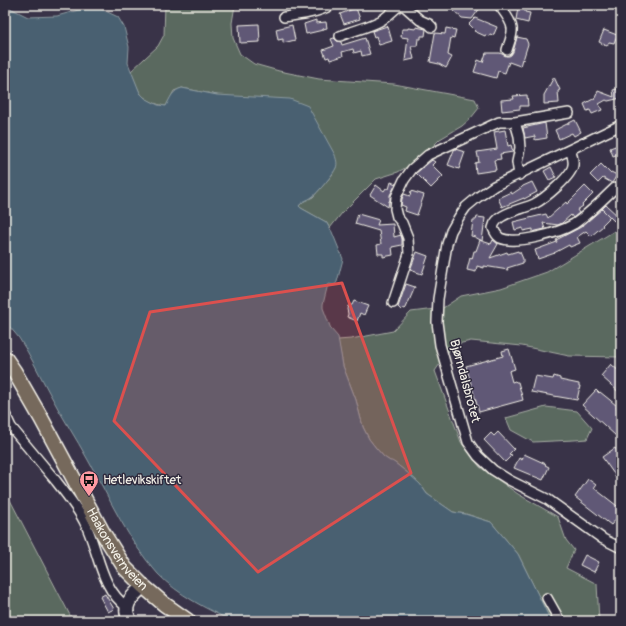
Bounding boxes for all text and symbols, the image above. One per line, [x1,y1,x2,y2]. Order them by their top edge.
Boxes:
street label: Bjørndalsbrotet [446,338,484,425]
bus stop icon: Hetlevikskiftet [78,469,100,497]
place label: Hetlevikskiftet [103,472,182,488]
street label: Haakonsvernveien [83,505,151,594]

